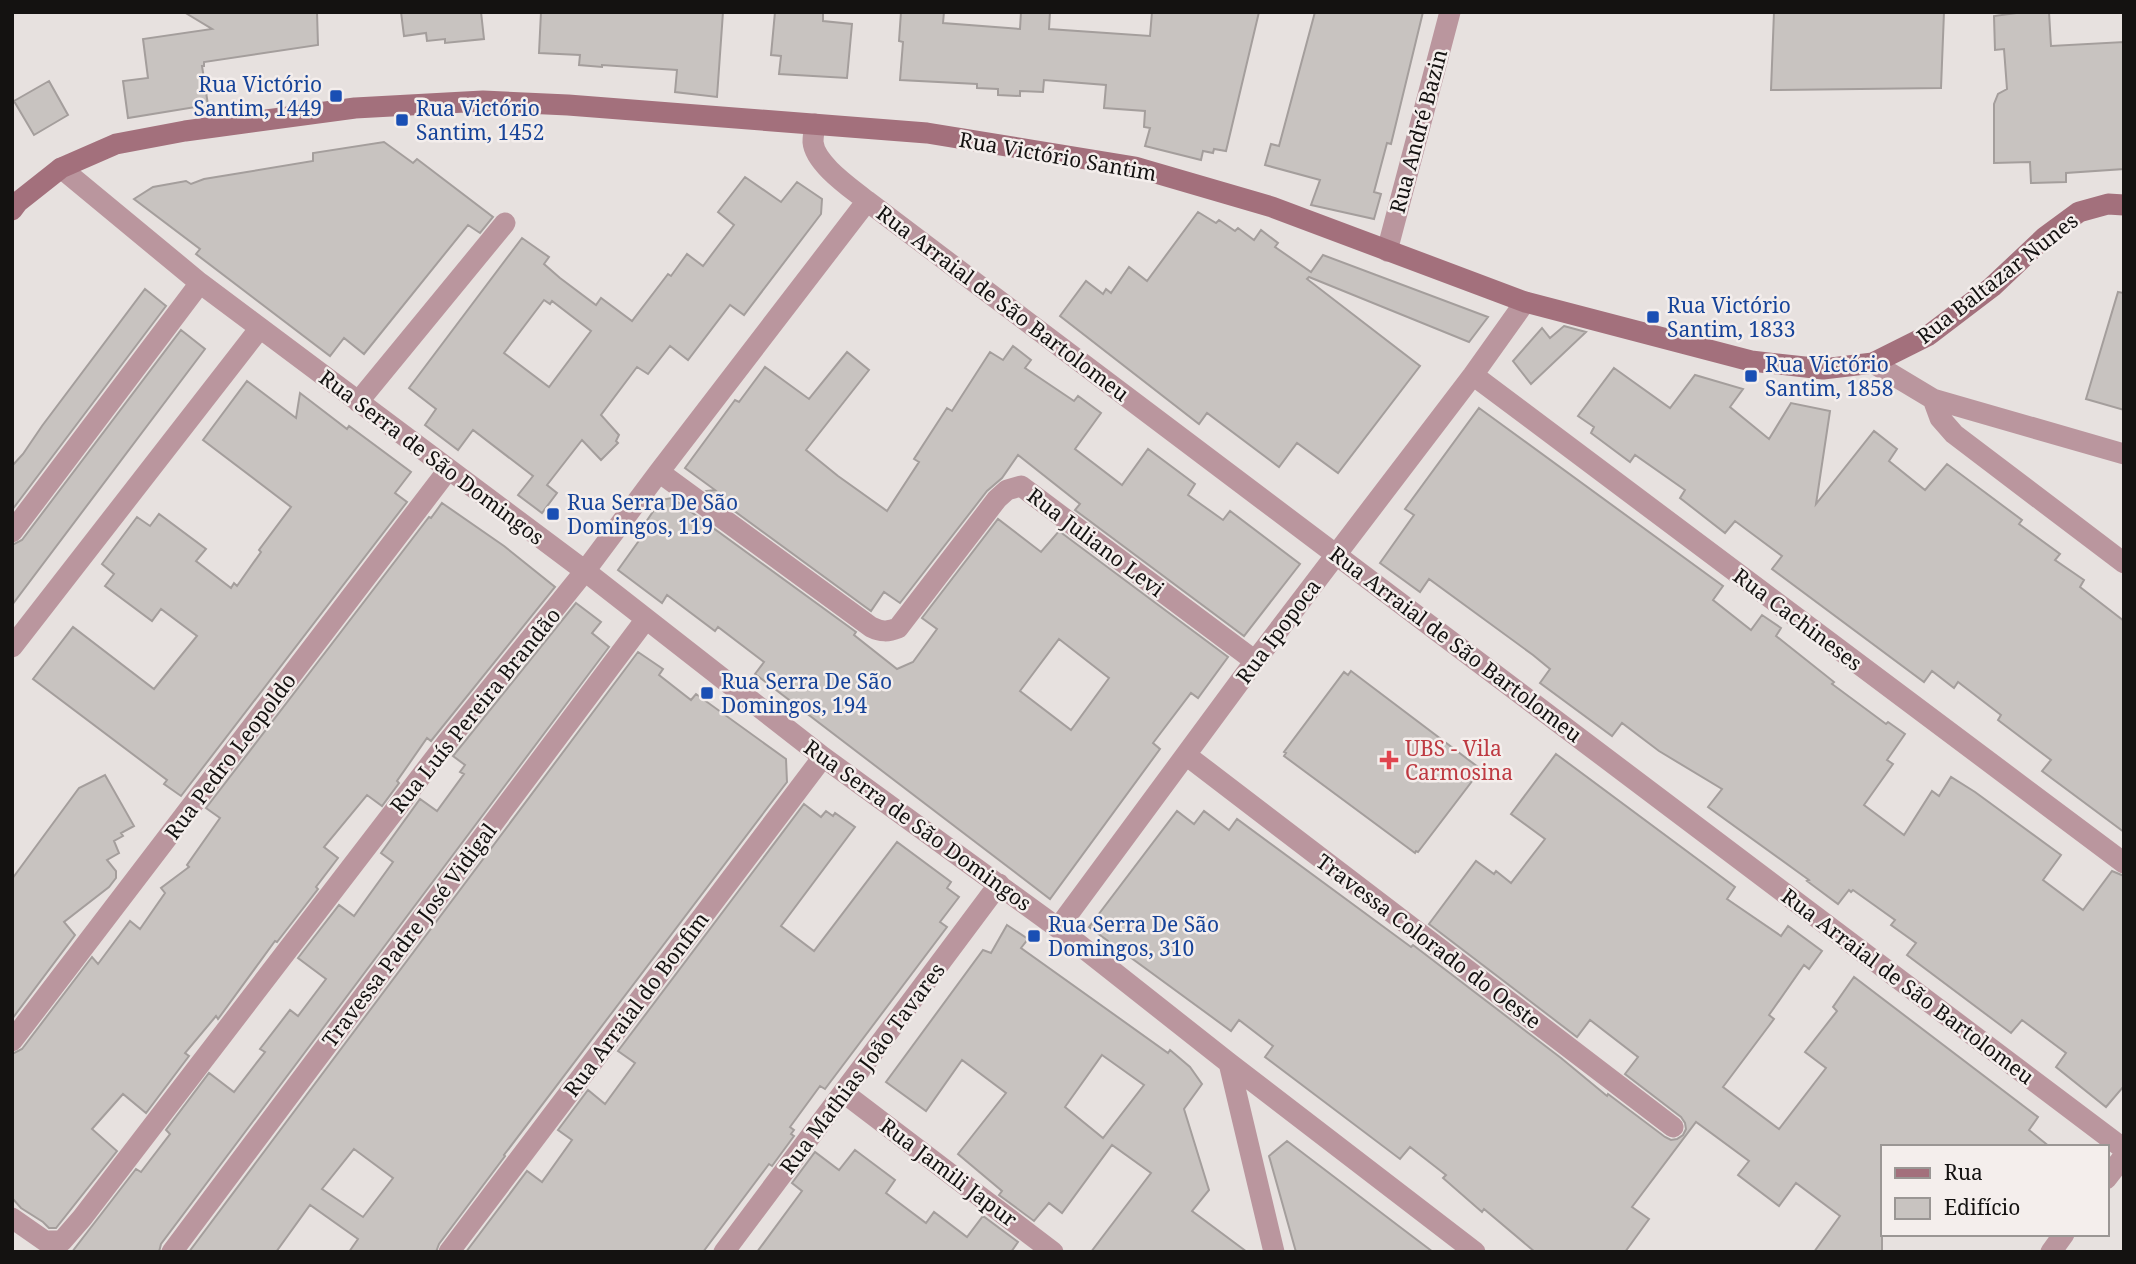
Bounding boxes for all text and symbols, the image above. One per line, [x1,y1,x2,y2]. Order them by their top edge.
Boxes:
street label: Rua André Bazin [1383,46,1453,216]
place label: Rua Victório Santim, 1449 [194,70,322,122]
marker: Rua Victório Santim, 1449 [328,88,344,104]
place label: Rua Victório Santim, 1452 [416,94,544,146]
marker: Rua Victório Santim, 1452 [394,112,410,128]
street label: Rua Victório Santim [957,125,1159,187]
street label: Rua Arraial de São Bartolomeu [871,199,1135,407]
street label: Rua Baltazar Nunes [1911,206,2083,350]
place label: Rua Victório Santim, 1833 [1667,291,1795,343]
marker: Rua Victório Santim, 1833 [1645,309,1661,325]
place label: Rua Victório Santim, 1858 [1765,350,1893,402]
street label: Rua Serra de São Domingos [314,363,550,551]
marker: Rua Victório Santim, 1858 [1743,368,1759,384]
street label: Rua Juliano Levi [1022,481,1170,603]
place label: Rua Serra De São Domingos, 119 [567,488,738,540]
marker: Rua Serra De São Domingos, 119 [545,506,561,522]
street label: Rua Arraial de São Bartolomeu [1324,540,1588,748]
street label: Rua Cachineses [1728,561,1868,677]
street label: Rua Ipopoca [1229,573,1327,689]
street label: Rua Luís Pereira Brandão [383,602,567,818]
street label: Rua Pedro Leopoldo [158,667,302,845]
place label: Rua Serra De São Domingos, 194 [721,667,892,719]
marker: Rua Serra De São Domingos, 194 [699,685,715,701]
street label: Rua Serra de São Domingos [799,733,1037,917]
place label: UBS - Vila Carmosina [1405,734,1513,786]
marker: UBS - Vila Carmosina [1379,750,1399,770]
street label: Travessa Padre José Vidigal [315,817,503,1053]
street label: Travessa Colorado do Oeste [1311,847,1547,1035]
street label: Rua Arraial de São Bartolomeu [1776,882,2040,1090]
street label: Rua Arraial do Bonfim [557,906,715,1102]
place label: Rua Serra De São Domingos, 310 [1048,910,1219,962]
marker: Rua Serra De São Domingos, 310 [1026,928,1042,944]
street label: Rua Mathias João Tavares [773,957,951,1179]
street label: Rua Jamili Japur [875,1111,1023,1233]
legend [1881,1145,2108,1236]
text: Rua [1944,1158,1983,1186]
text: Edifício [1944,1193,2020,1221]

